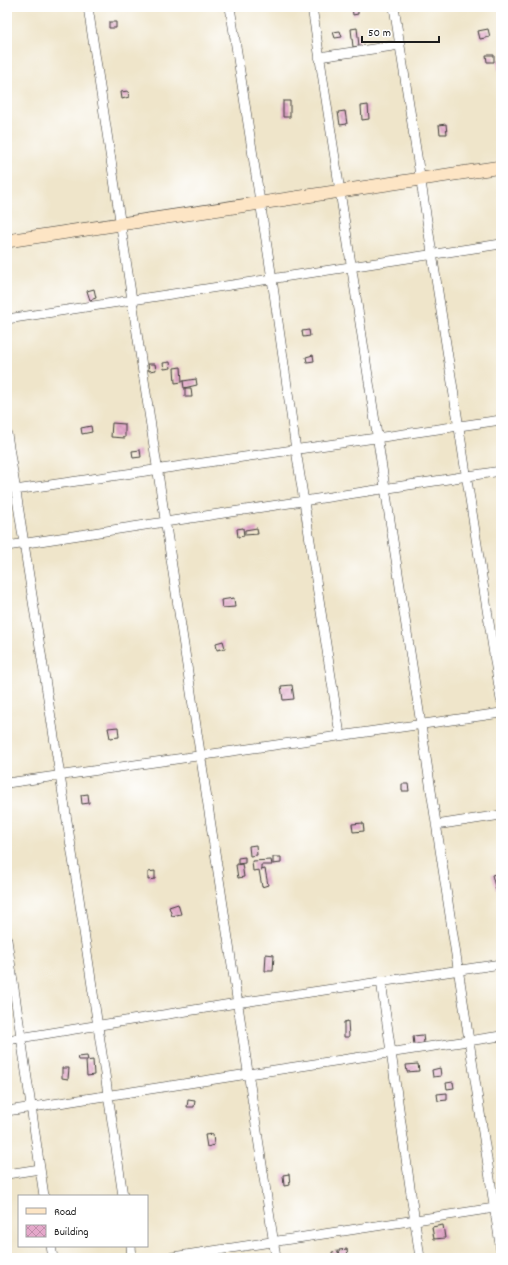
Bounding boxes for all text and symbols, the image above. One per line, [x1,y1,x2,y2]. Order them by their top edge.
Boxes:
scale bar [362,18,439,44]
text: 50 m [368,25,391,42]
legend [18,1195,148,1247]
text: Road [54,1204,76,1221]
text: Building [54,1224,89,1241]

